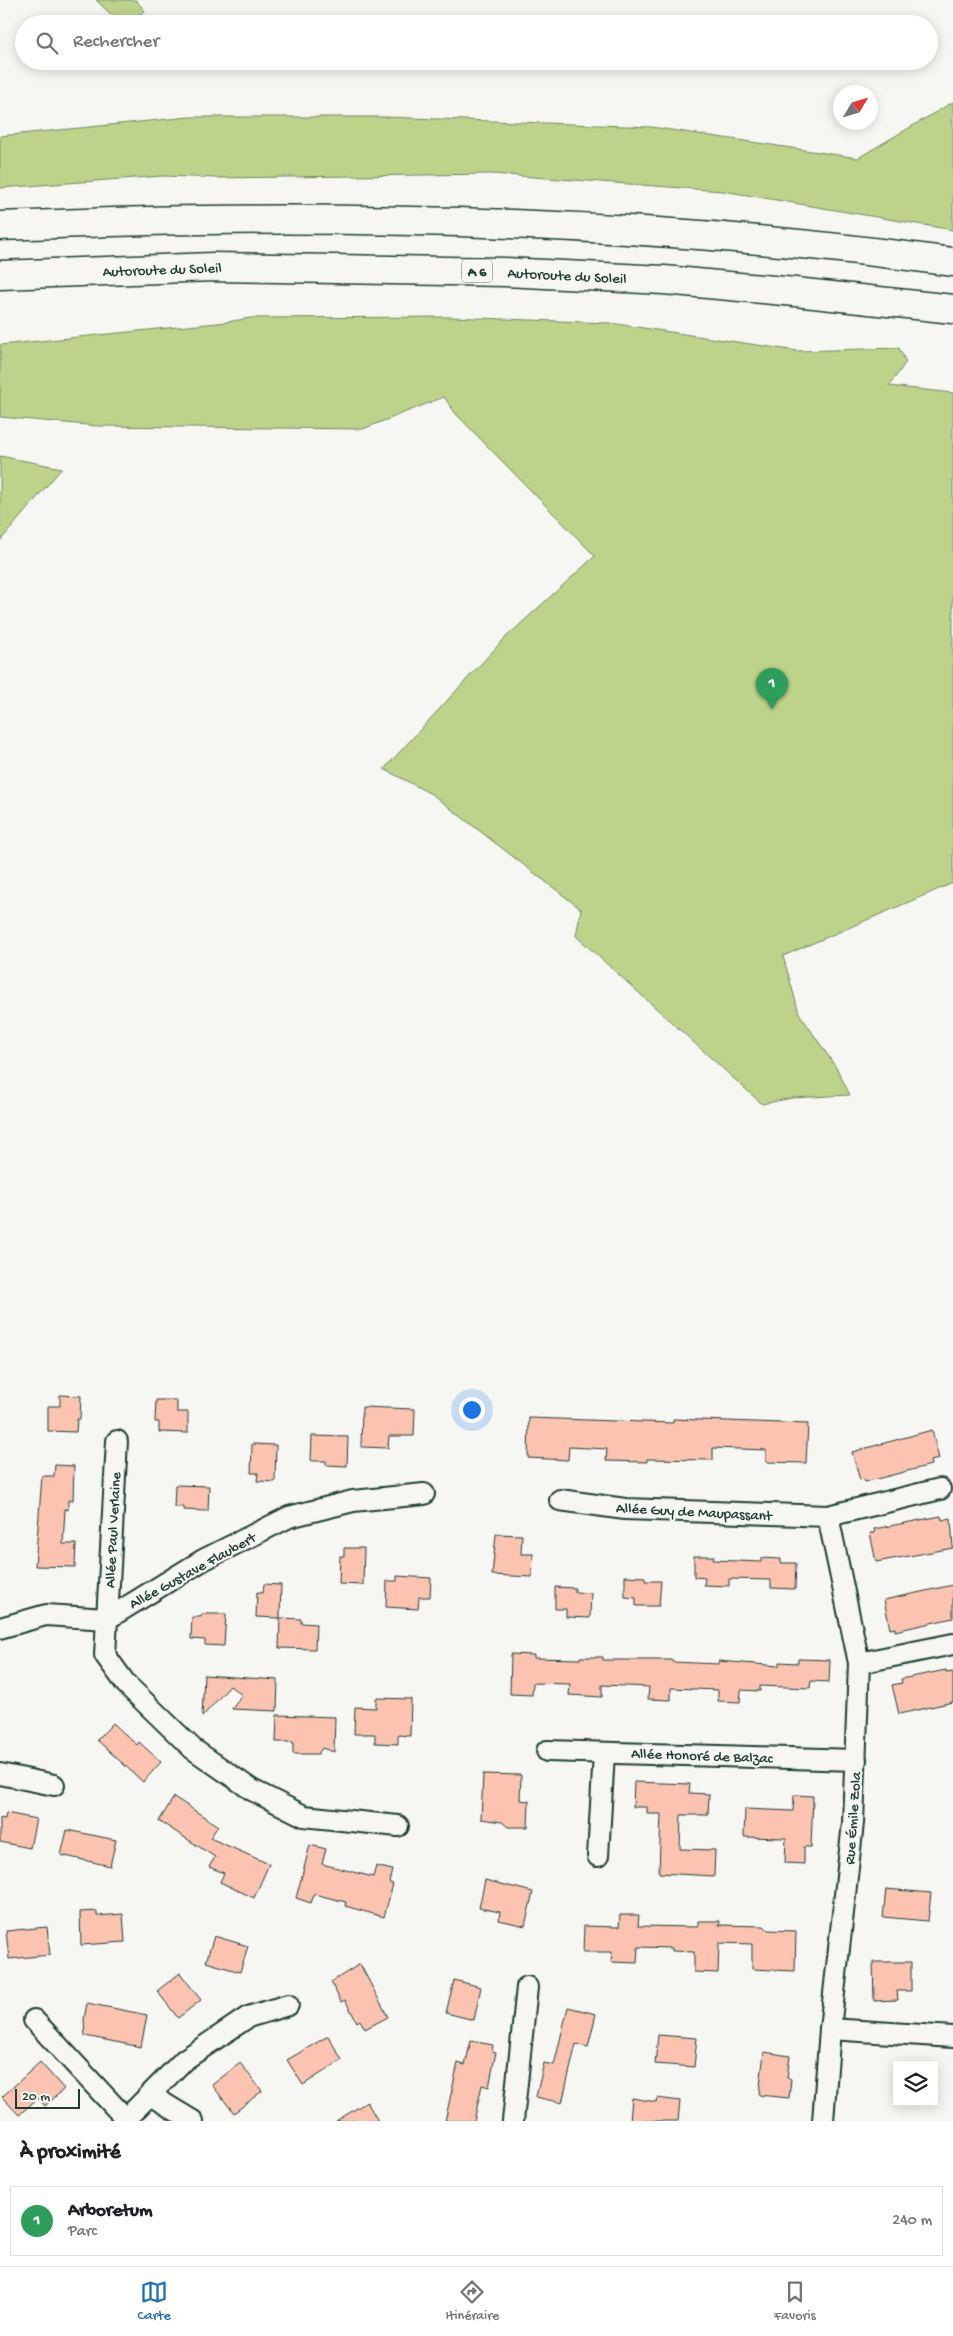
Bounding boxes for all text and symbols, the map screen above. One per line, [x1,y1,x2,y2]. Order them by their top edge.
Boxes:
search box [15,15,938,70]
icon: search [33,29,61,57]
text: Rechercher [73,31,159,54]
north arrow [833,85,878,130]
street label: Autoroute du Soleil [102,260,222,282]
road number: A 6 [462,260,492,282]
street label: Autoroute du Soleil [507,265,627,289]
pin: 1 [756,668,788,709]
your location [459,1397,485,1423]
street label: Allée Paul Verlaine [102,1471,126,1589]
street label: Allée Guy de Maupassant [615,1500,774,1526]
street label: Allée Gustave Flaubert [126,1528,261,1614]
street label: Allée Honoré de Balzac [631,1746,774,1768]
street label: Rue Émile Zola [842,1770,866,1865]
map controls [893,2061,938,2106]
button: layers [893,2061,938,2106]
scale bar [15,2086,80,2109]
text: 20 m [22,2089,50,2106]
text: À proximité [20,2141,121,2166]
text: Arboretum [68,2200,153,2223]
text: 1 [34,2212,40,2231]
text: 240 m [892,2212,932,2231]
text: Parc [68,2223,97,2242]
tab: Carte [137,2278,171,2325]
tab: Itinéraire [445,2278,499,2325]
tab: Favoris [774,2278,816,2325]

